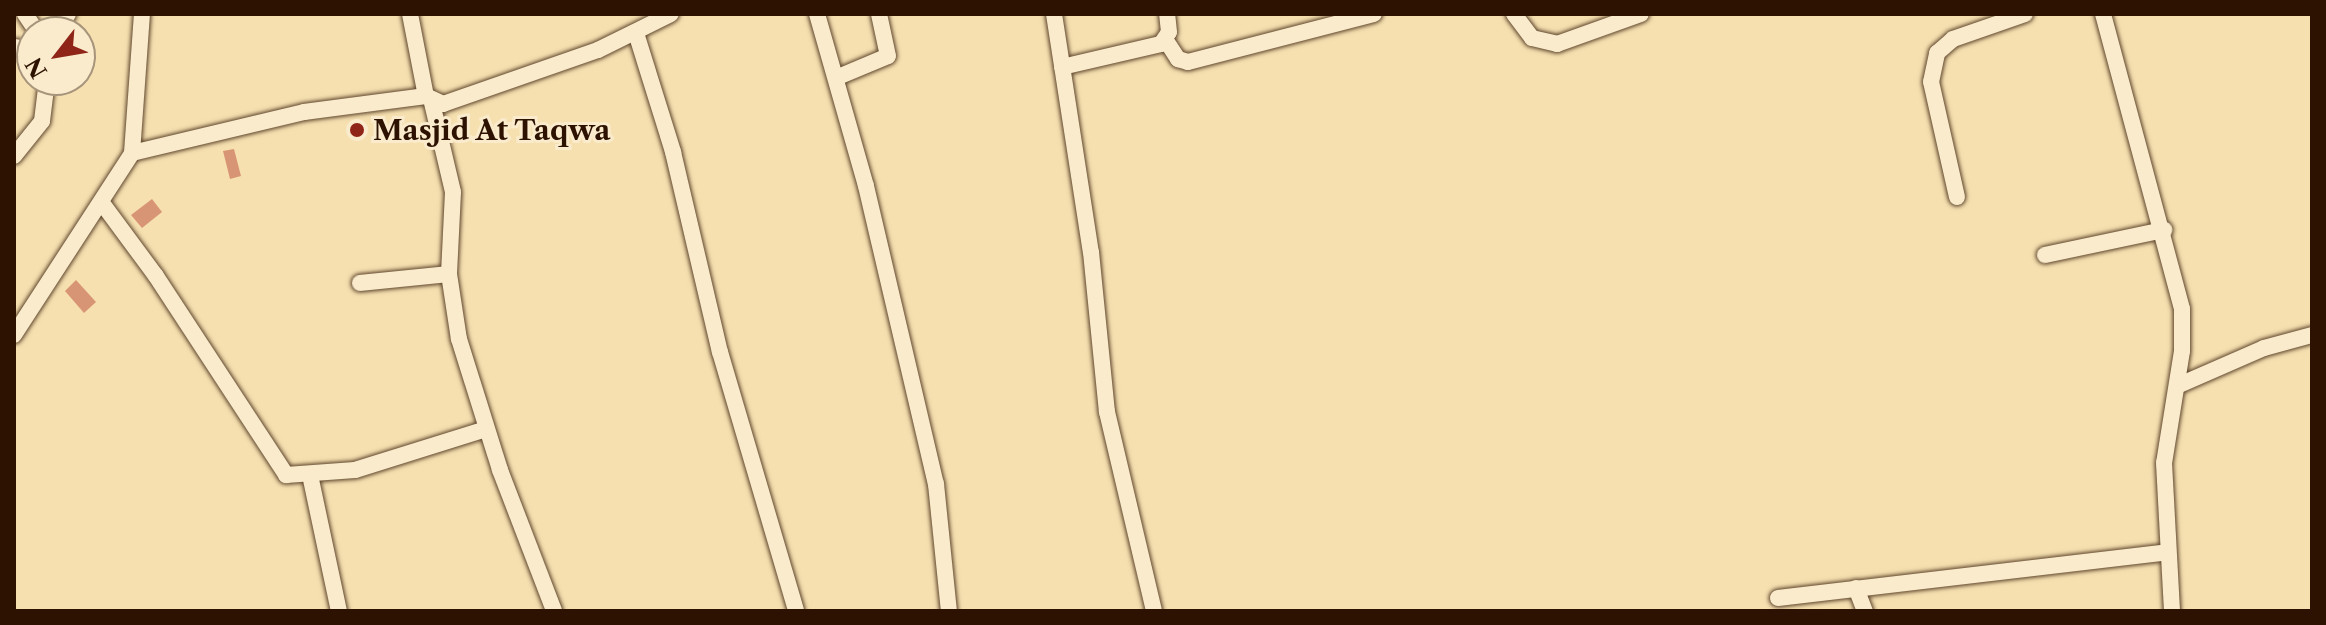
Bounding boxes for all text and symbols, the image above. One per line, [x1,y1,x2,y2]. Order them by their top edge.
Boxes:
north arrow [16,16,96,96]
text: N [20,52,53,83]
place label: Masjid At Taqwa [373,113,612,147]
marker: Masjid At Taqwa [348,121,366,139]

